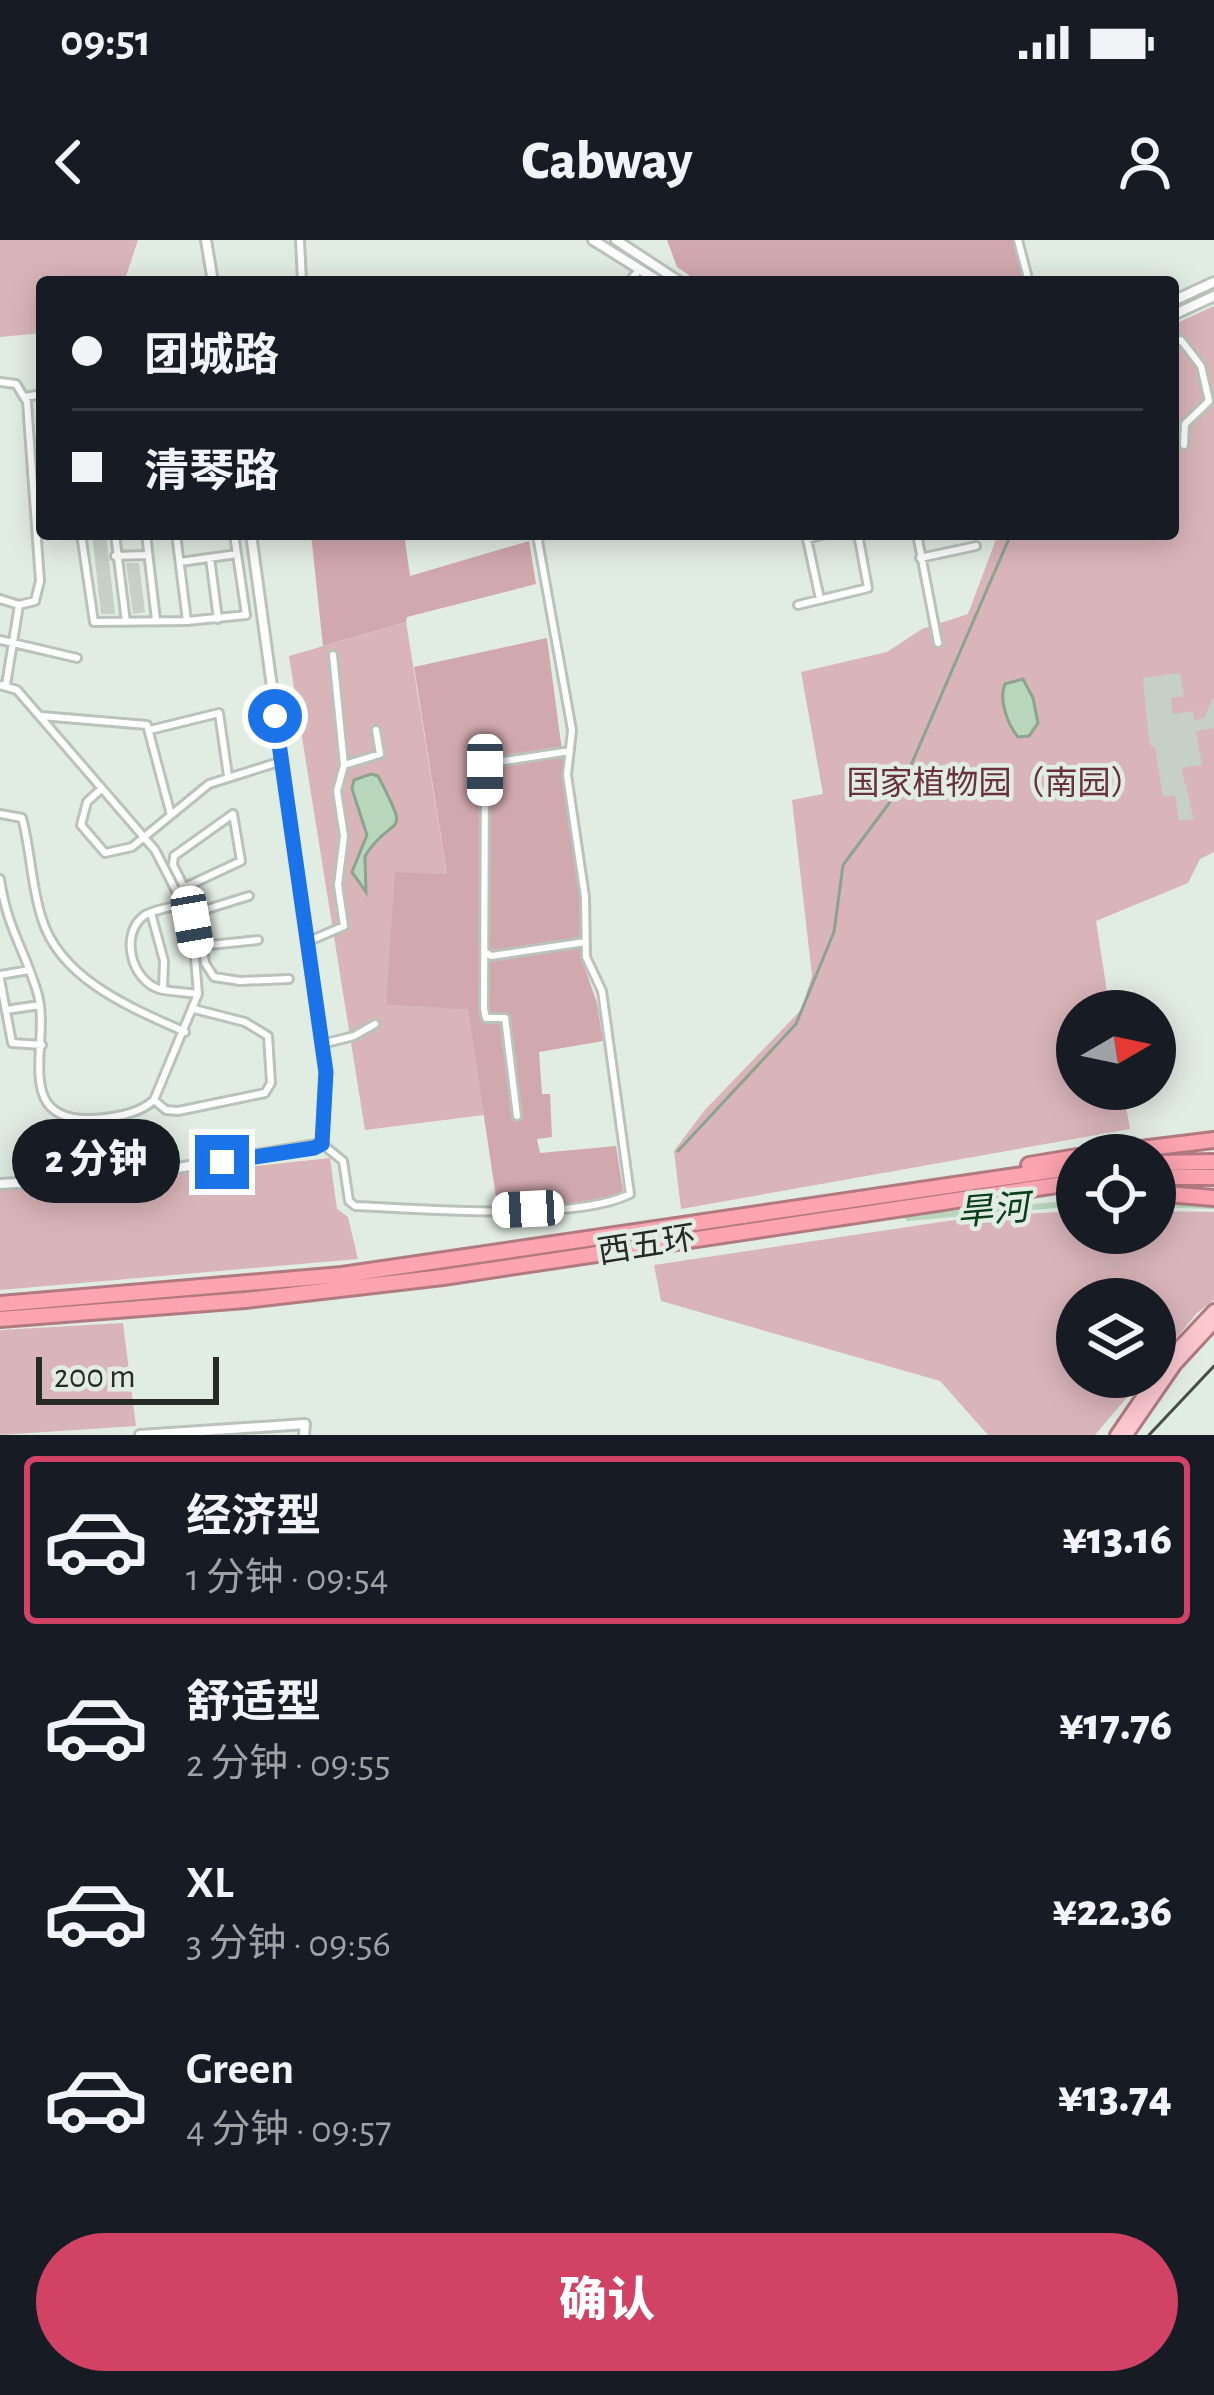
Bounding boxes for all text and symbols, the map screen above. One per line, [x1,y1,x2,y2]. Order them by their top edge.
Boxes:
text: 09:51 [60,19,151,64]
icon: back [36,129,102,195]
icon: person [1112,129,1178,195]
text: Cabway [522,135,692,189]
text: 团城路 [144,334,279,379]
text: 清琴路 [144,450,279,495]
route start [248,689,302,743]
car [467,734,503,806]
park label: 国家植物园（南园） [847,765,1144,801]
car [168,883,216,961]
north arrow [1056,990,1176,1110]
map controls [1056,990,1176,1398]
callout: 2 分钟 [12,1120,180,1204]
button: locate [1056,1134,1176,1254]
route end [195,1135,249,1189]
text: 2 分钟 [45,1141,147,1180]
water label: 旱河 [955,1188,1036,1232]
car [491,1189,565,1229]
street label: 西五环 [596,1222,698,1270]
button: layers [1056,1278,1176,1398]
scale bar [36,1351,219,1404]
text: 200 m [54,1361,136,1394]
icon: car [42,1486,150,1594]
text: 经济型 [186,1495,321,1540]
text: ¥13.16 [1062,1517,1172,1562]
text: 1 分钟 · 09:54 [186,1559,389,1598]
icon: car [42,1672,150,1780]
text: 舒适型 [186,1681,321,1726]
text: ¥17.76 [1059,1703,1172,1748]
text: 2 分钟 · 09:55 [186,1745,390,1784]
icon: car [42,1858,150,1966]
text: XL [186,1861,234,1906]
text: ¥22.36 [1052,1889,1172,1934]
text: 3 分钟 · 09:56 [186,1925,391,1964]
icon: car [42,2044,150,2152]
text: Green [186,2047,294,2092]
text: ¥13.74 [1058,2075,1172,2120]
text: 4 分钟 · 09:57 [186,2111,391,2150]
button: 确认 [36,2233,1178,2371]

